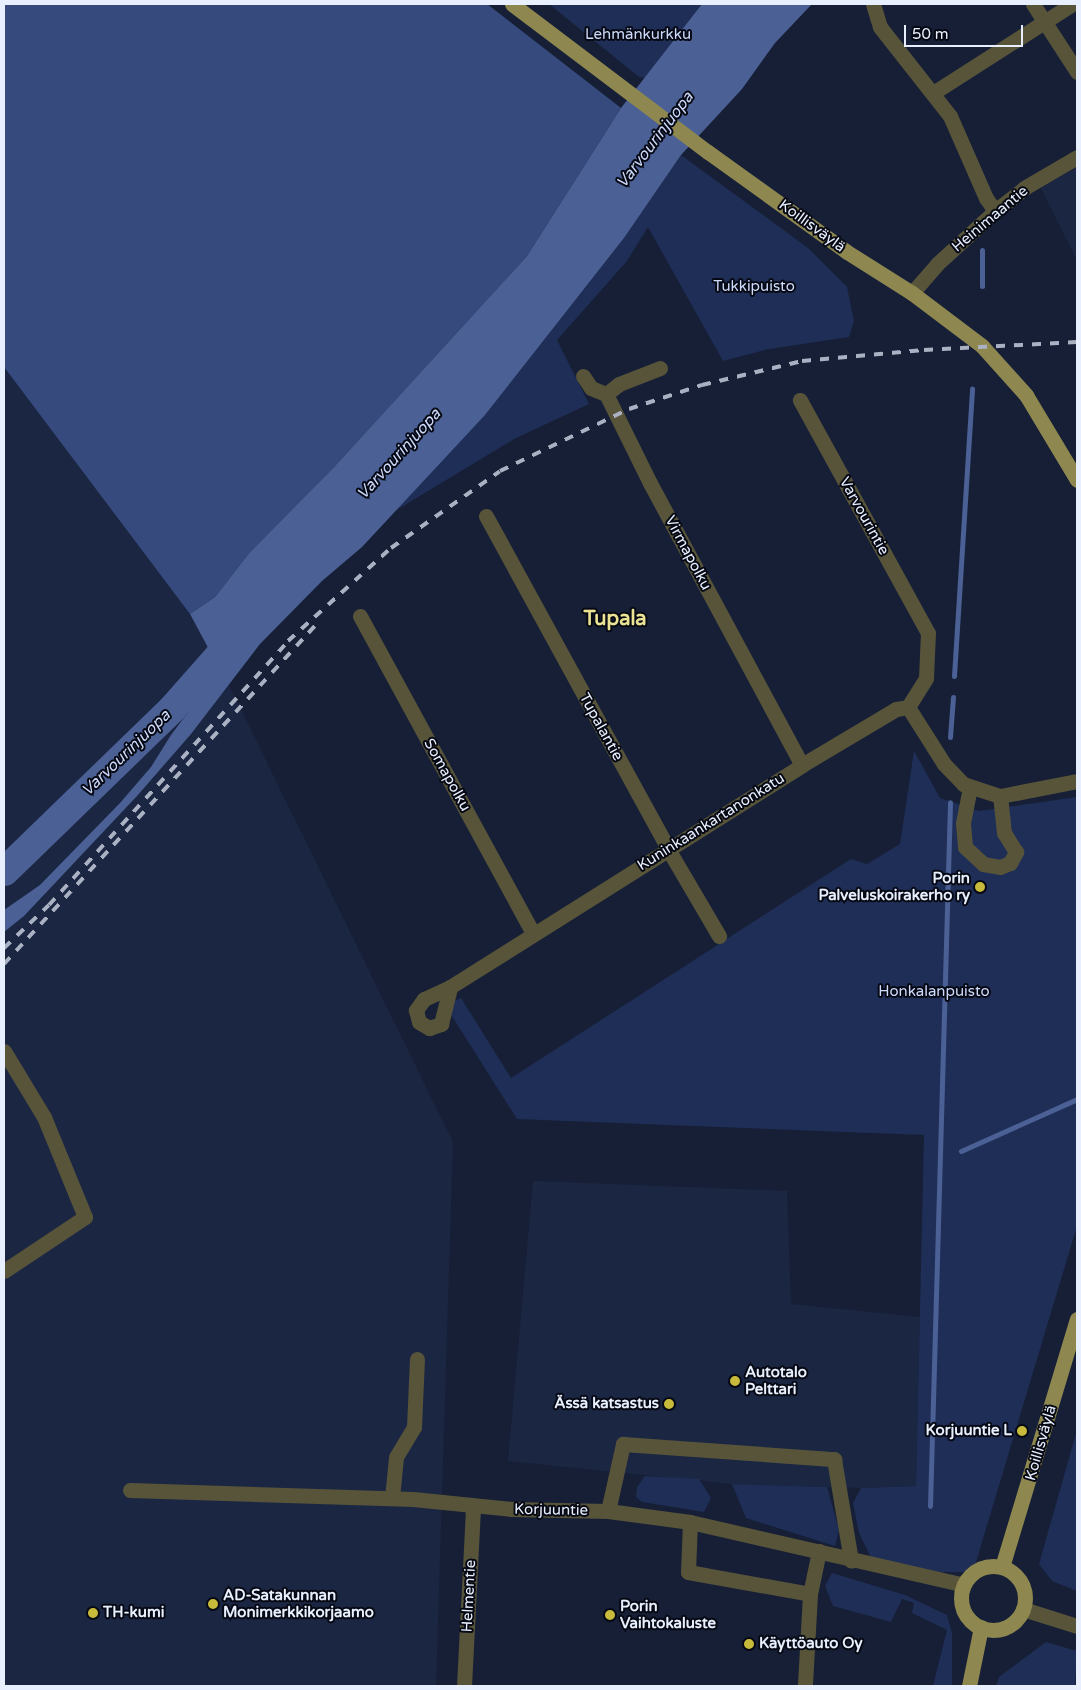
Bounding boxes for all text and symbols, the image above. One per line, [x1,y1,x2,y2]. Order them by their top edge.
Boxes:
scale bar [906,15,1025,47]
text: 50 m [912,25,949,43]
park label: Lehmänkurkku [585,26,691,44]
water label: Varvourinjuopa [613,88,697,192]
street label: Heinimaantie [948,182,1032,256]
street label: Koillisväylä [775,196,849,256]
park label: Tukkipuisto [713,278,795,296]
water label: Varvourinjuopa [353,405,445,503]
street label: Varvourintie [835,474,893,558]
street label: Virmapolku [661,513,715,593]
district label: Tupala [583,607,647,631]
street label: Tupalantie [575,690,627,764]
water label: Varvourinjuopa [78,706,174,800]
street label: Somapolku [420,736,474,814]
street label: Kuninkaankartanonkatu [634,769,788,875]
place label: Porin Palveluskoirakerho ry [818,869,970,904]
marker: Porin Palveluskoirakerho ry [974,881,986,893]
park label: Honkalanpuisto [878,983,990,1001]
place label: Autotalo Pelttari [745,1363,807,1398]
marker: Autotalo Pelttari [729,1375,741,1387]
place label: Ässä katsastus [554,1395,659,1413]
marker: Ässä katsastus [663,1398,675,1410]
street label: Koillisväylä [1022,1403,1060,1483]
place label: Korjuuntie L [926,1422,1012,1440]
marker: Korjuuntie L [1016,1425,1028,1437]
street label: Korjuuntie [514,1500,588,1520]
street label: Helmentie [458,1559,480,1633]
place label: AD-Satakunnan Monimerkkikorjaamo [223,1586,374,1621]
place label: Porin Vaihtokaluste [620,1597,716,1632]
marker: AD-Satakunnan Monimerkkikorjaamo [207,1598,219,1610]
place label: TH-kumi [103,1604,164,1622]
marker: TH-kumi [87,1607,99,1619]
marker: Porin Vaihtokaluste [604,1609,616,1621]
place label: Käyttöauto Oy [759,1635,863,1653]
marker: Käyttöauto Oy [743,1638,755,1650]

